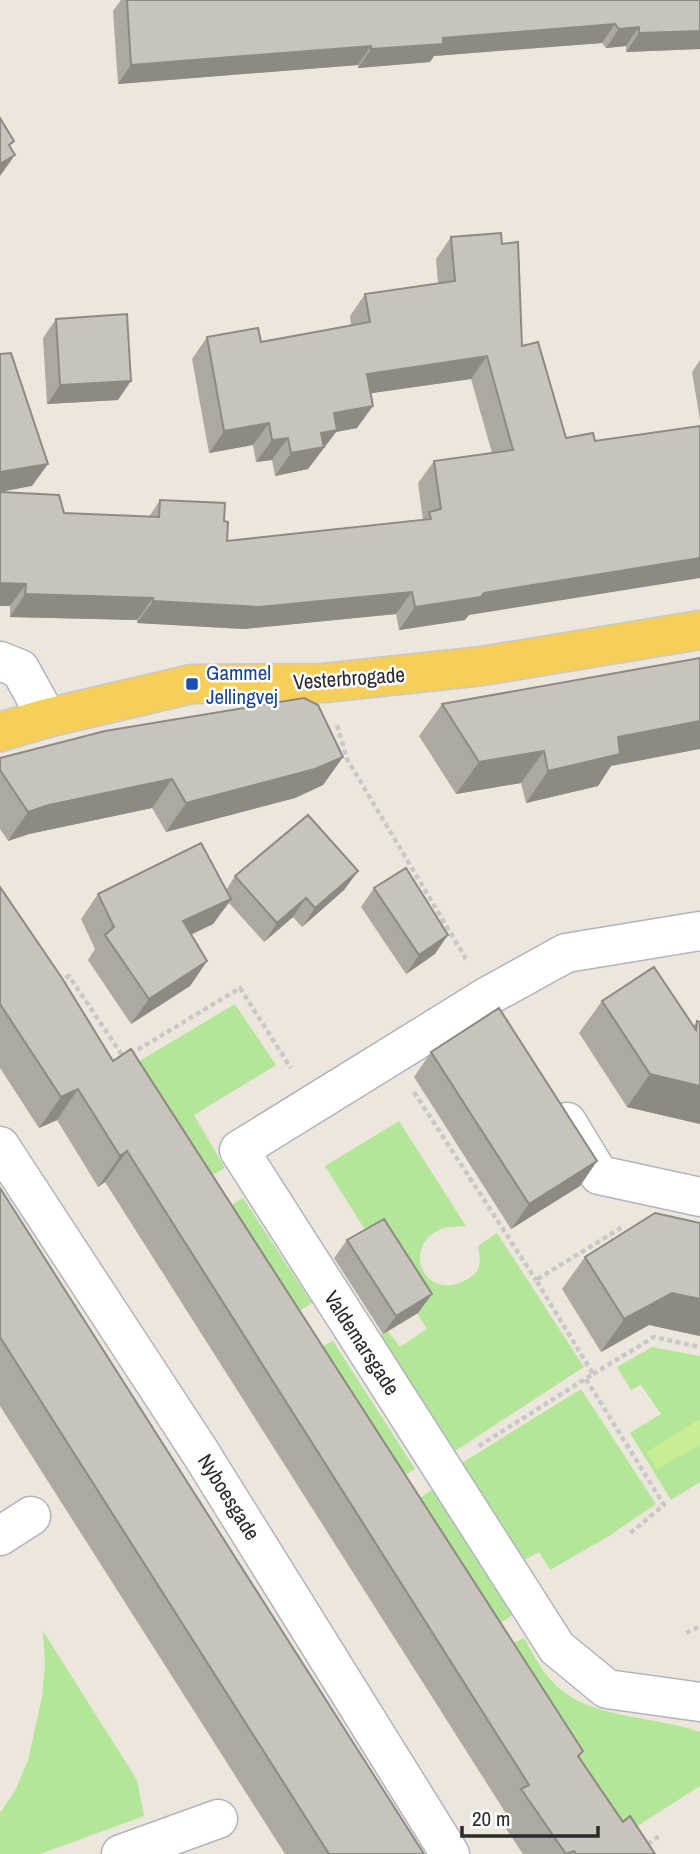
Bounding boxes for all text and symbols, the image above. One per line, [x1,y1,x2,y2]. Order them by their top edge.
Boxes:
place label: Gammel Jellingvej [206,658,278,711]
street label: Vesterbrogade [292,660,406,696]
marker: Gammel Jellingvej [184,676,200,692]
street label: Valdemarsgade [317,1285,407,1401]
street label: Nyboesgade [191,1448,267,1546]
scale bar [462,1794,598,1838]
text: 20 m [472,1804,510,1833]

